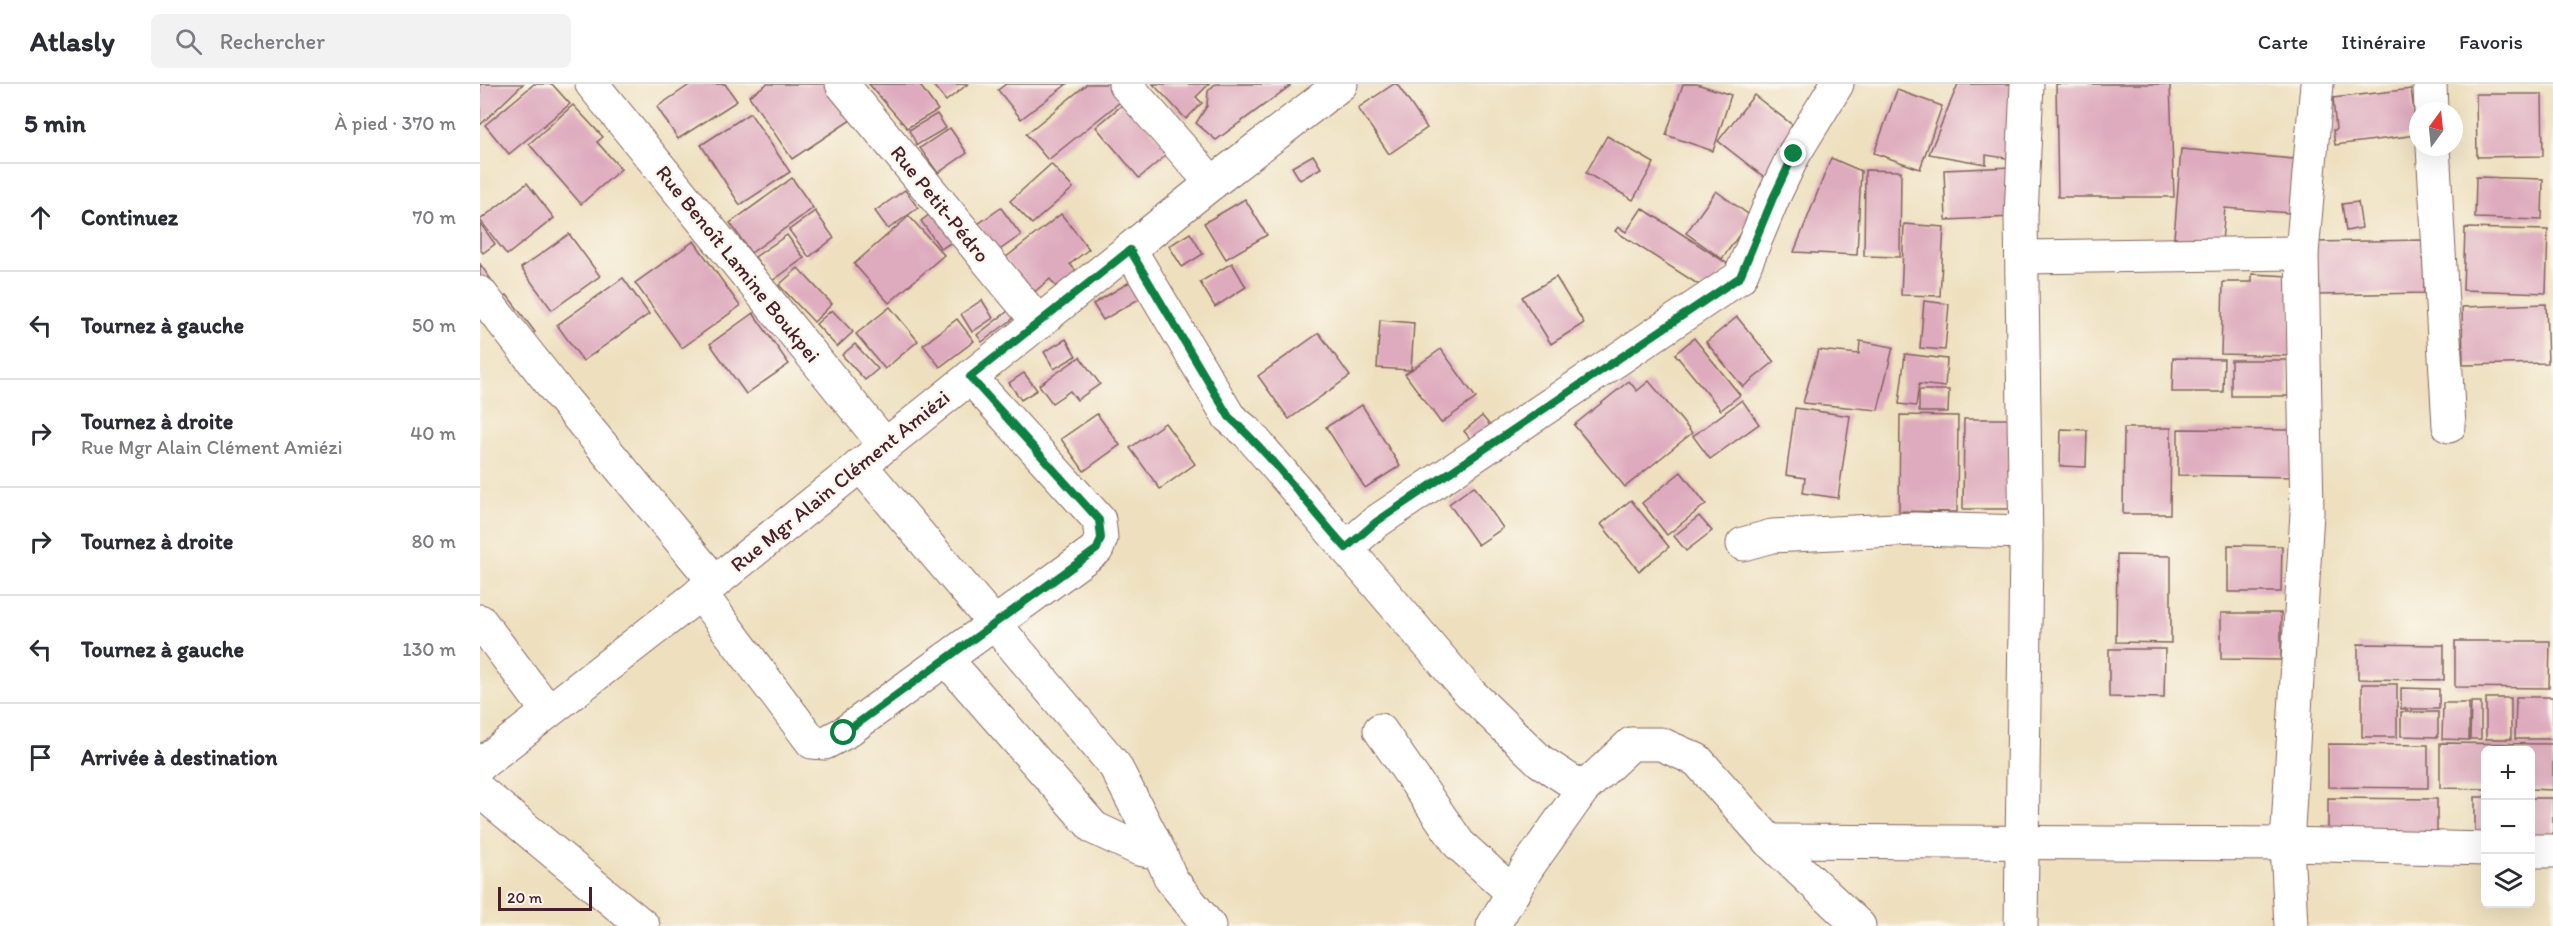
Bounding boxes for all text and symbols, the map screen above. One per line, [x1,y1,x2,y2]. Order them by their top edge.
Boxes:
search box [151,14,571,68]
text: Atlasly [30,24,115,58]
icon: search [172,25,205,58]
text: Rechercher [220,28,325,55]
text: Carte [2258,29,2308,54]
text: Itinéraire [2341,29,2426,54]
text: Favoris [2459,29,2523,54]
north arrow [2409,102,2463,156]
text: 5 min [24,107,86,139]
text: À pied · 370 m [335,111,456,135]
street label: Rue Petit-Pédro [886,140,995,267]
route end [1780,140,1806,166]
street label: Rue Benoît Lamine Boukpei [651,160,826,367]
icon: ahead [24,201,57,234]
text: Continuez [81,204,178,231]
text: 70 m [412,205,456,229]
icon: left [24,309,57,342]
text: Tournez à gauche [81,312,244,339]
text: 50 m [412,313,456,337]
street label: Rue Mgr Alain Clément Amiézi [725,384,954,577]
text: Tournez à droite [81,408,233,435]
icon: right [24,417,57,450]
text: 40 m [410,421,456,445]
text: Rue Mgr Alain Clément Amiézi [81,435,343,459]
icon: right [24,525,57,558]
text: Tournez à droite [81,528,233,555]
text: 80 m [411,529,456,553]
icon: left [24,633,57,666]
text: Tournez à gauche [81,636,244,663]
text: 130 m [402,637,456,661]
route start [830,719,856,745]
icon: arrive [24,741,57,774]
text: Arrivée à destination [81,744,277,771]
map controls [2481,746,2535,908]
button: + [2481,746,2535,800]
button: − [2481,800,2535,854]
button: layers [2481,854,2535,908]
scale bar [498,884,592,912]
text: 20 m [507,888,542,907]

